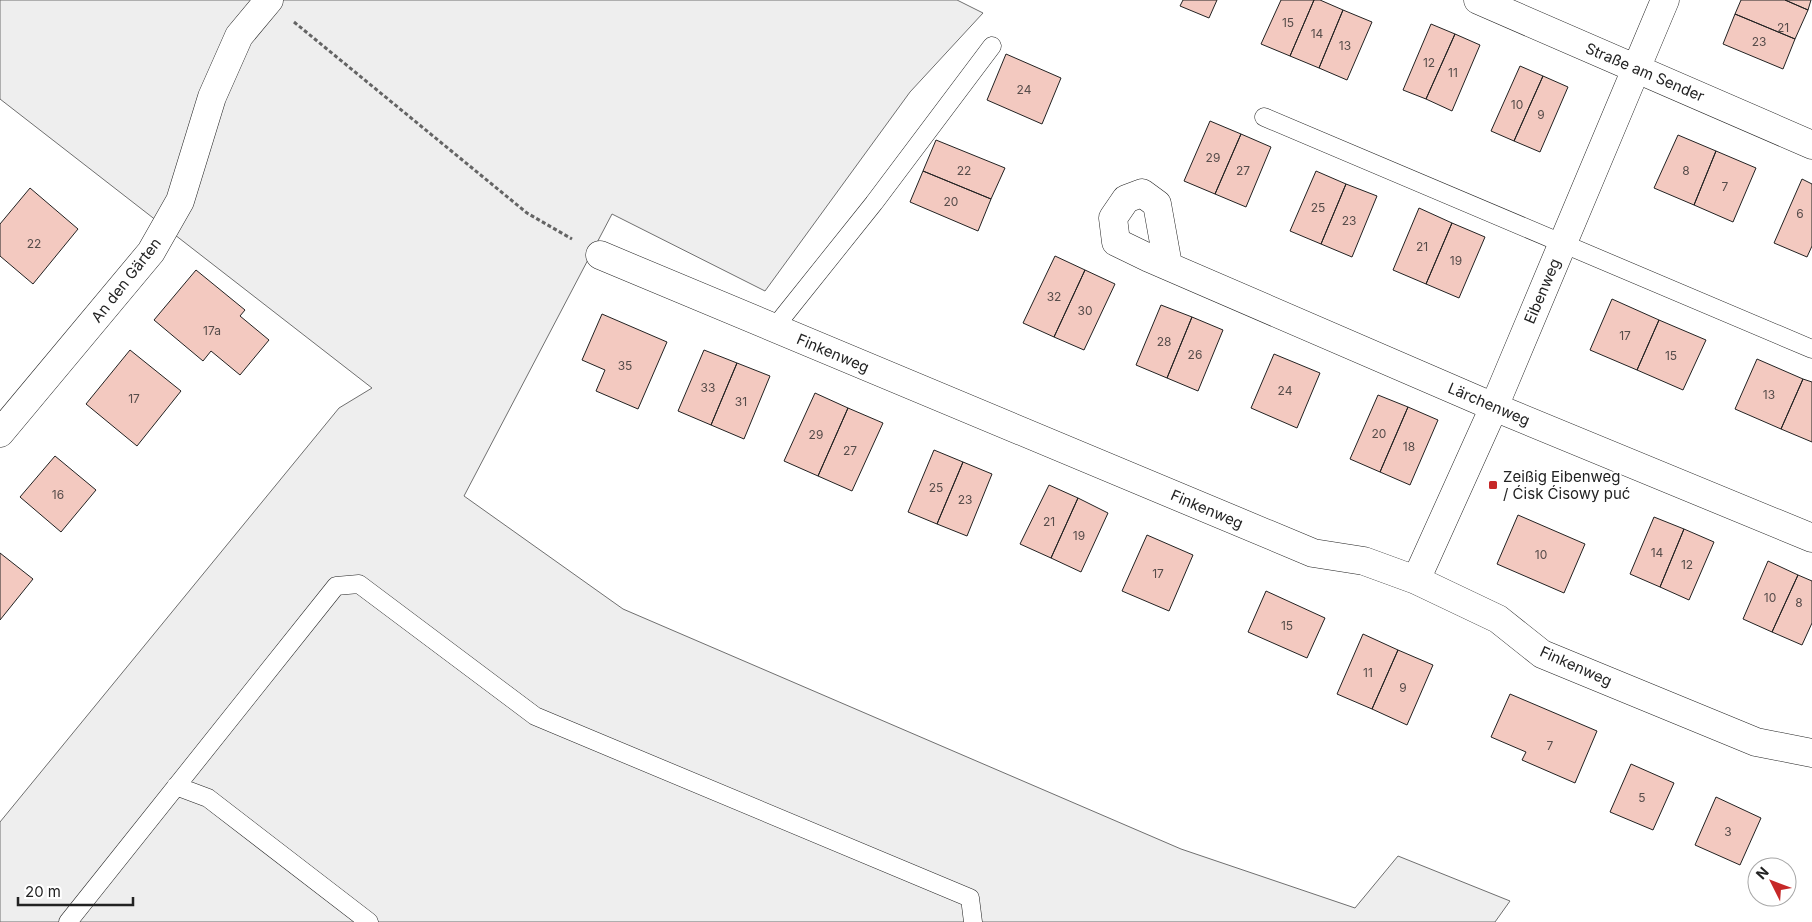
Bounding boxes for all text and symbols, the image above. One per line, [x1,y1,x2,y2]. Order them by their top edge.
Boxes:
house number: 15 [1282,15,1294,30]
house number: 21 [1777,20,1789,35]
house number: 14 [1311,26,1324,41]
house number: 23 [1752,34,1766,49]
house number: 13 [1339,38,1351,53]
street label: Straße am Sender [1583,38,1708,106]
house number: 12 [1423,55,1435,70]
house number: 11 [1448,65,1458,80]
house number: 24 [1017,82,1032,97]
house number: 10 [1511,97,1523,112]
house number: 9 [1537,107,1545,122]
house number: 29 [1206,150,1220,165]
house number: 22 [957,163,971,178]
house number: 27 [1236,163,1250,178]
house number: 8 [1682,163,1690,178]
house number: 7 [1722,179,1729,194]
house number: 20 [944,194,958,209]
house number: 25 [1311,200,1325,215]
house number: 6 [1796,206,1804,221]
house number: 23 [1342,213,1356,228]
street label: An den Gärten [87,234,165,326]
house number: 22 [27,236,41,251]
house number: 21 [1416,239,1428,254]
house number: 19 [1450,253,1462,268]
street label: Eibenweg [1520,255,1564,327]
house number: 32 [1047,289,1061,304]
house number: 30 [1078,303,1092,318]
house number: 17a [203,323,221,338]
house number: 17 [1619,328,1631,343]
street label: Finkenweg [794,329,872,377]
house number: 28 [1157,334,1171,349]
house number: 26 [1188,347,1202,362]
house number: 15 [1665,348,1677,363]
house number: 35 [618,358,632,373]
street label: Lärchenweg [1445,378,1533,430]
house number: 33 [701,380,715,395]
house number: 24 [1278,383,1293,398]
house number: 13 [1763,387,1775,402]
house number: 17 [128,391,140,406]
house number: 31 [735,394,747,409]
house number: 20 [1372,426,1386,441]
house number: 29 [809,427,823,442]
house number: 18 [1403,439,1415,454]
house number: 27 [843,443,857,458]
place label: Zeißig Eibenweg / Ćisk Ćisowy puć [1503,467,1630,503]
marker: Zeißig Eibenweg / Ćisk Ćisowy puć [1487,479,1499,491]
house number: 25 [929,480,943,495]
street label: Finkenweg [1168,485,1246,533]
house number: 16 [52,487,64,502]
house number: 23 [958,492,972,507]
house number: 21 [1043,514,1055,529]
house number: 19 [1073,528,1085,543]
house number: 14 [1651,545,1664,560]
house number: 10 [1535,547,1547,562]
house number: 12 [1681,557,1693,572]
house number: 17 [1152,566,1164,581]
house number: 10 [1764,590,1776,605]
house number: 8 [1795,595,1803,610]
house number: 15 [1281,618,1293,633]
street label: Finkenweg [1537,642,1615,690]
house number: 11 [1363,665,1373,680]
house number: 9 [1399,680,1407,695]
house number: 7 [1547,738,1554,753]
house number: 5 [1638,790,1646,805]
house number: 3 [1724,824,1732,839]
north arrow [1747,857,1797,907]
text: N [1752,863,1772,883]
scale bar [18,874,132,906]
text: 20 m [25,882,61,901]

